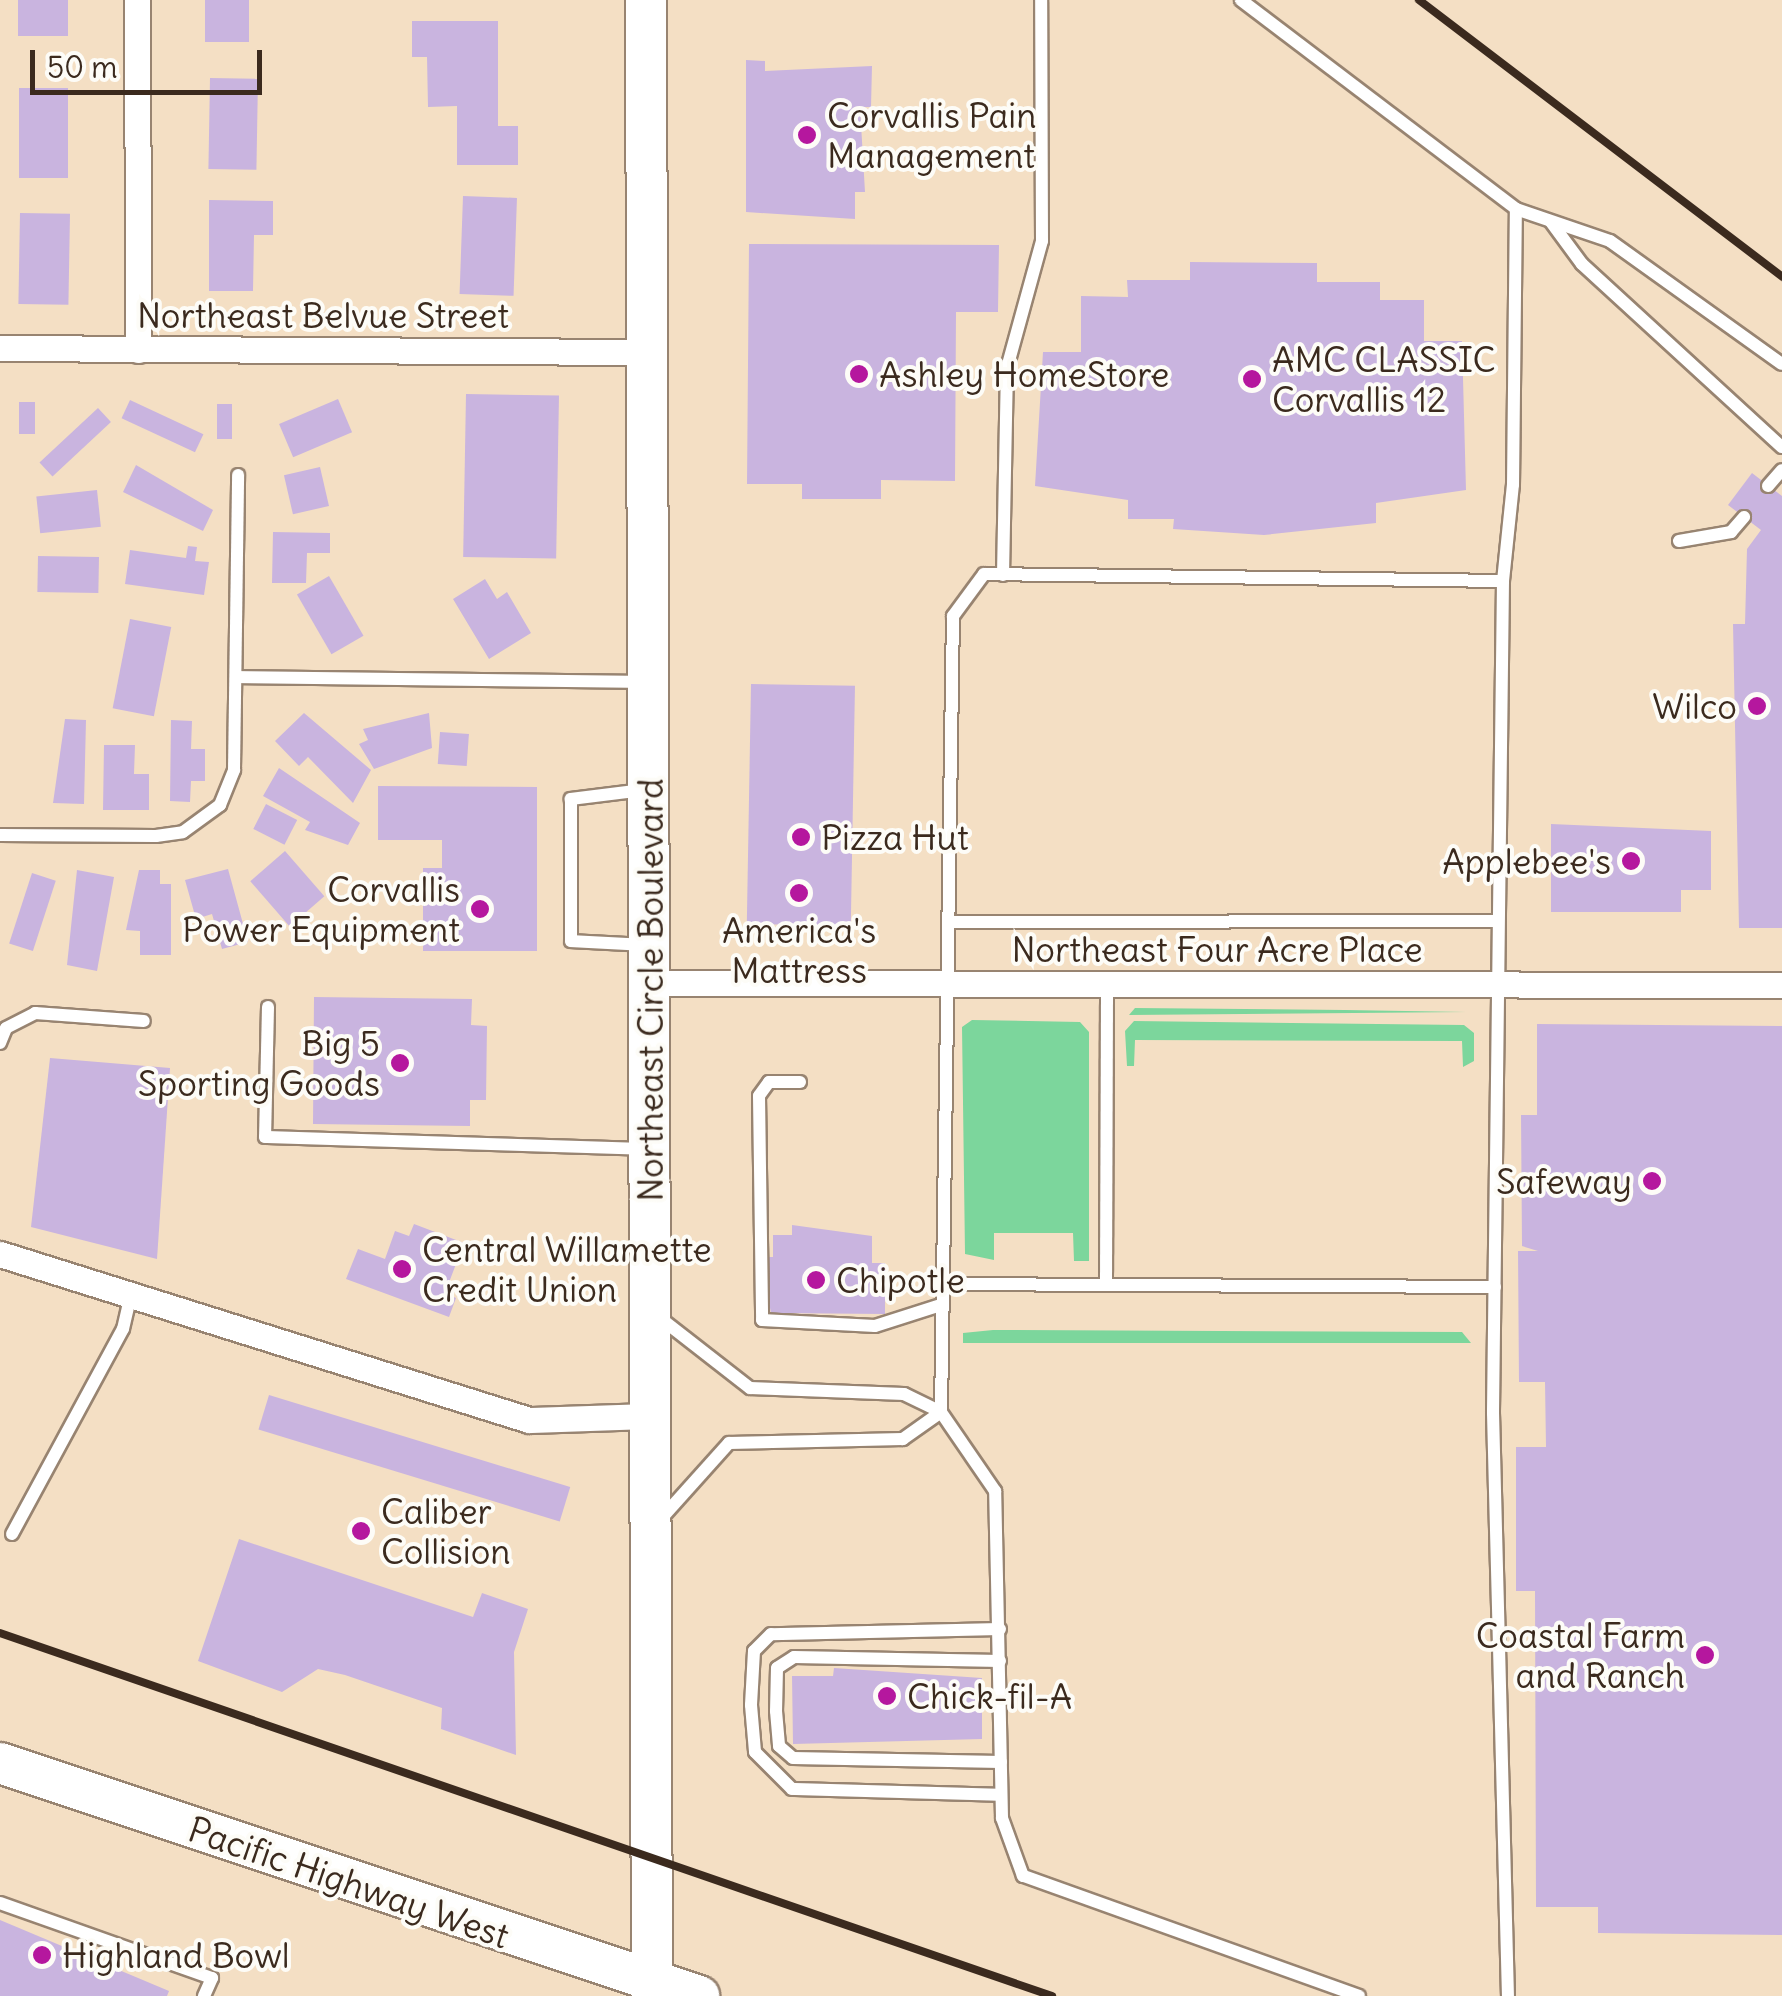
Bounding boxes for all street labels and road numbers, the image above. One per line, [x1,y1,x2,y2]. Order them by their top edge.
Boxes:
street label: Northeast Belvue Street [137,294,509,336]
street label: Northeast Circle Boulevard [629,778,671,1202]
street label: Northeast Four Acre Place [1011,928,1423,970]
street label: Pacific Highway West [183,1807,515,1957]

